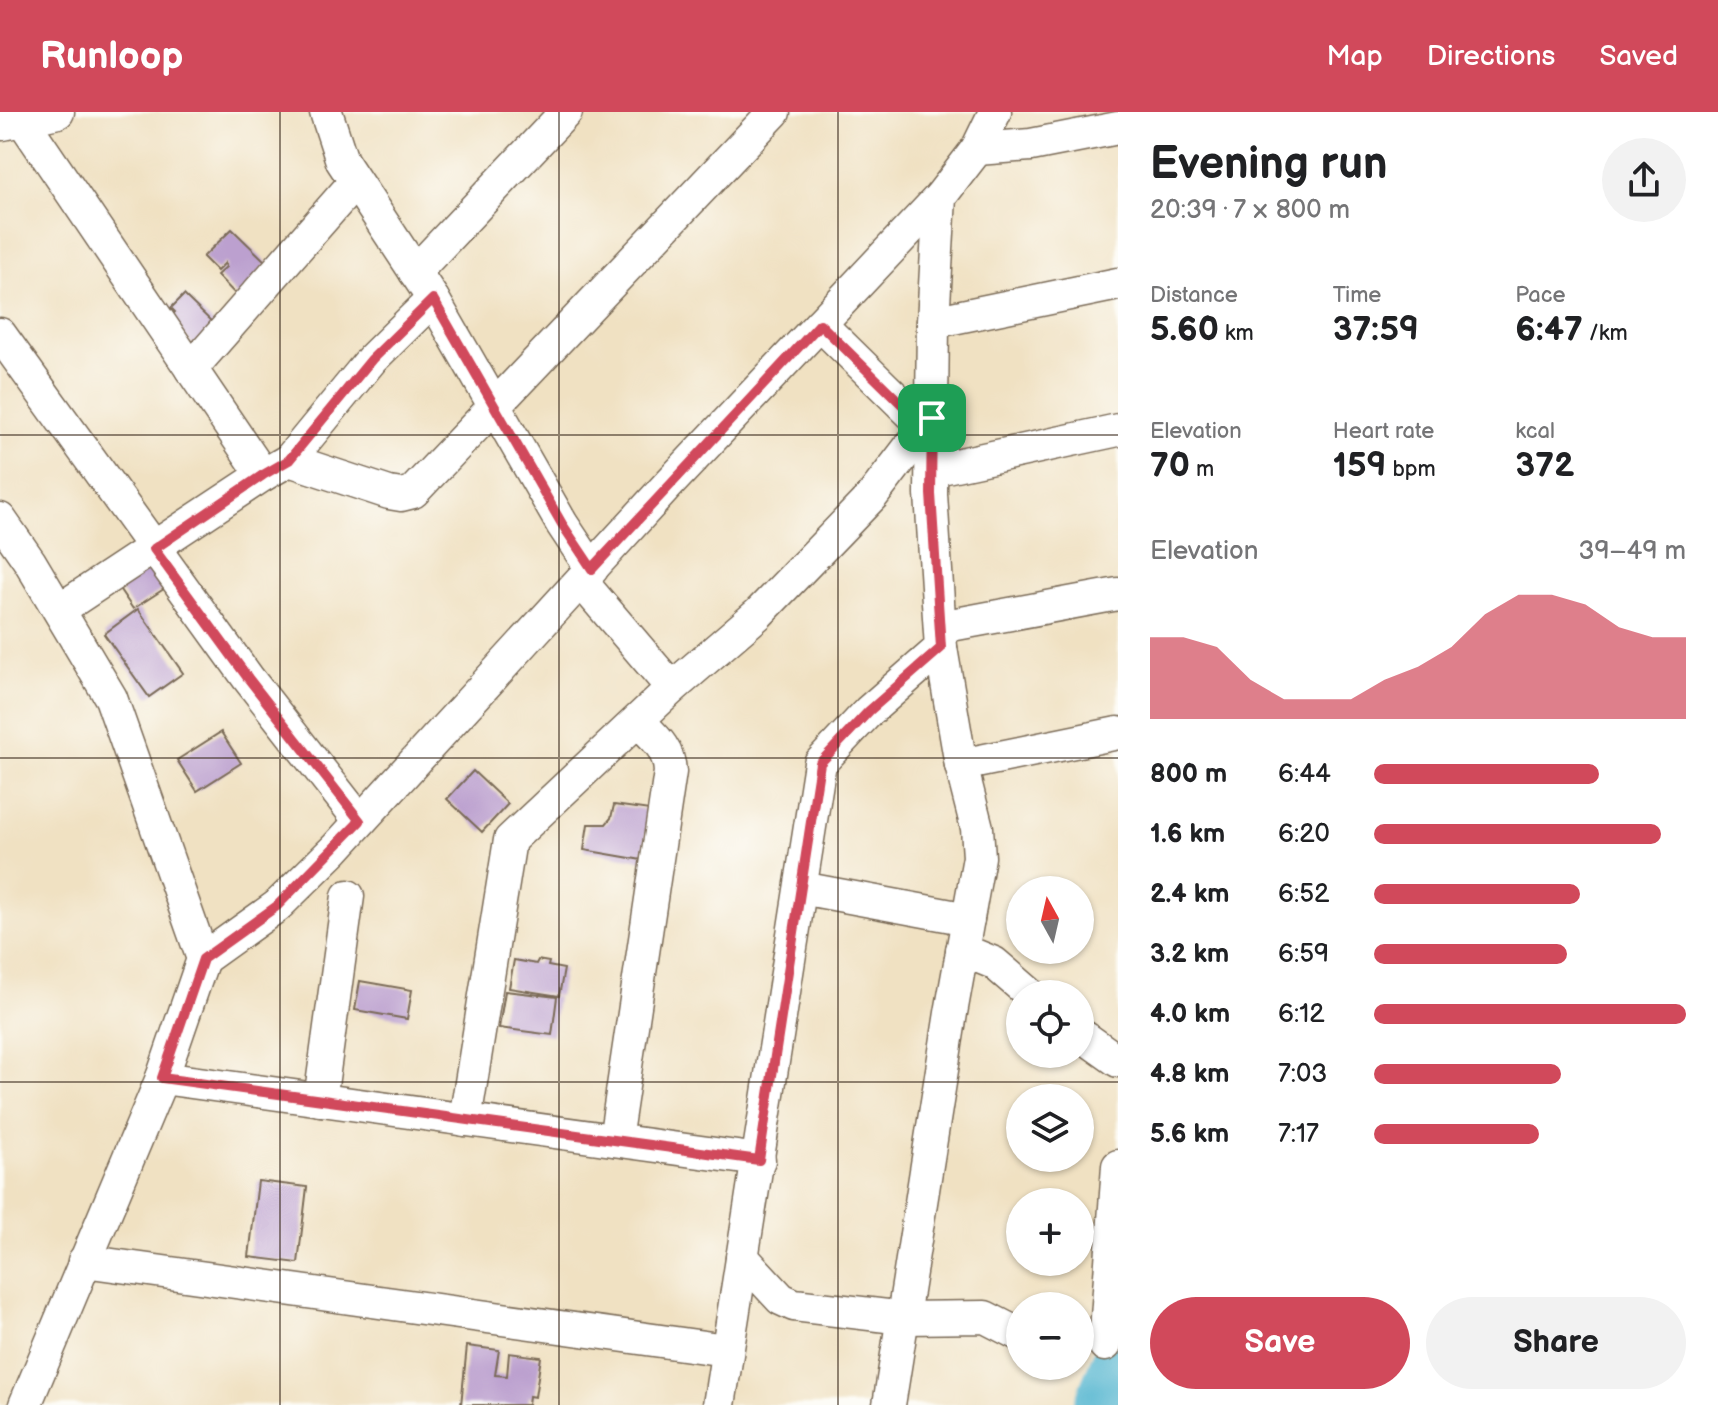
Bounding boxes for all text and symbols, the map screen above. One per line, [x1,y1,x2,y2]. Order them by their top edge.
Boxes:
text: Runloop [40,34,183,79]
text: Map [1326,40,1383,73]
text: Directions [1427,40,1555,73]
text: Saved [1599,40,1678,73]
text: Evening run [1150,138,1387,191]
button: share [1602,138,1686,222]
text: 20:39 · 7 × 800 m [1150,195,1350,226]
text: Distance [1150,282,1238,309]
text: Time [1333,282,1381,309]
text: Pace [1515,282,1566,309]
text: 5.60 [1150,309,1219,350]
text: 37:59 [1333,309,1419,350]
text: 6:47 [1515,309,1583,350]
text: km [1219,320,1254,347]
text: /km [1583,320,1628,347]
pin [898,384,966,452]
icon: arrive [910,396,954,440]
text: Elevation [1150,418,1242,445]
text: Heart rate [1333,418,1434,445]
text: kcal [1515,418,1555,445]
text: 70 [1150,445,1190,486]
text: 159 [1333,445,1387,486]
text: 372 [1515,445,1574,486]
text: m [1190,456,1214,483]
text: bpm [1387,456,1436,483]
text: Elevation [1150,536,1258,567]
text: 39–49 m [1578,536,1686,567]
text: 800 m [1150,759,1227,790]
text: 6:44 [1278,759,1331,790]
text: 1.6 km [1150,819,1225,850]
text: 6:20 [1278,819,1330,850]
north arrow [1006,876,1094,964]
map controls [1006,876,1094,1380]
text: 2.4 km [1150,879,1229,910]
text: 6:52 [1278,879,1329,910]
text: 3.2 km [1150,939,1229,970]
text: 6:59 [1278,939,1329,970]
button: locate [1006,980,1094,1068]
text: 4.0 km [1150,999,1230,1030]
text: 6:12 [1278,999,1325,1030]
text: 4.8 km [1150,1059,1229,1090]
text: 7:03 [1278,1059,1327,1090]
button: layers [1006,1084,1094,1172]
text: 5.6 km [1150,1119,1229,1150]
text: 7:17 [1278,1119,1319,1150]
button: + [1006,1188,1094,1276]
button: − [1006,1292,1094,1380]
button: Save [1150,1297,1410,1389]
button: Share [1426,1297,1686,1389]

